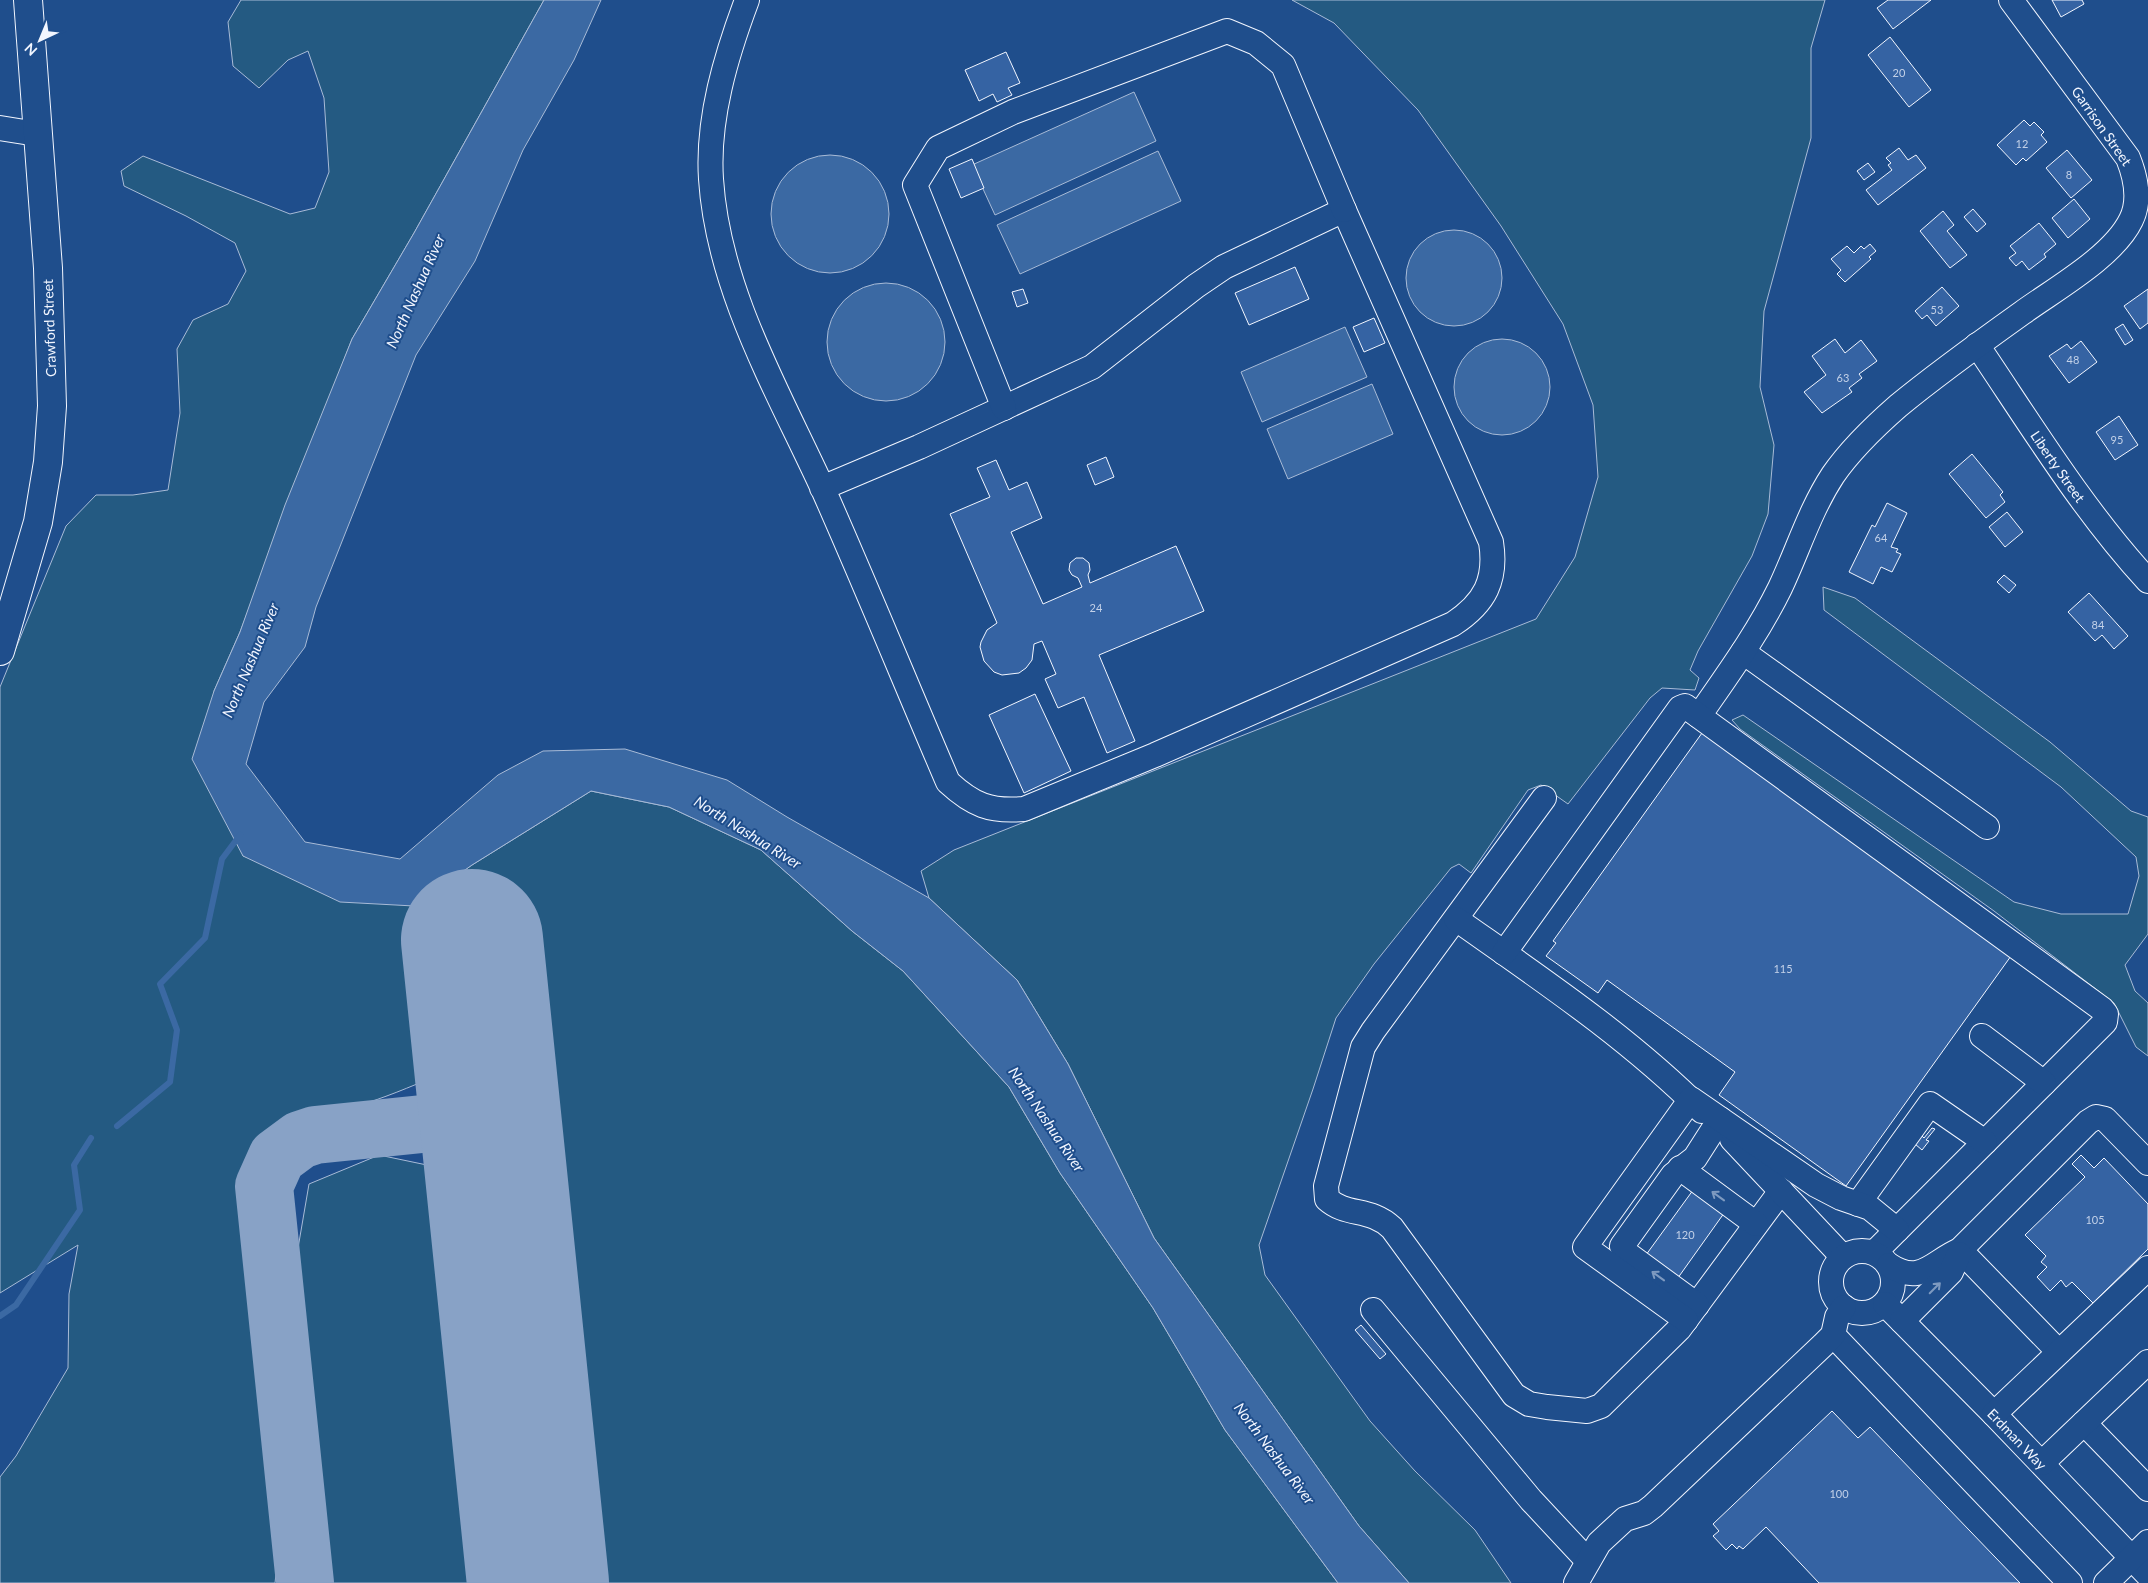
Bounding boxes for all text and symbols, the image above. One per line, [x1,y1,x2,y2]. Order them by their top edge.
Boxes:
north arrow [15,15,65,65]
text: N [21,40,40,60]
house number: 20 [1893,66,1906,79]
street label: Garrison Street [2068,83,2136,169]
house number: 12 [2016,137,2028,150]
house number: 8 [2066,168,2072,181]
water label: North Nashua River [382,231,449,351]
street label: Crawford Street [39,279,59,377]
house number: 53 [1931,303,1943,316]
house number: 48 [2067,353,2079,366]
house number: 63 [1837,371,1849,384]
street label: Liberty Street [2028,427,2089,505]
house number: 95 [2111,433,2123,446]
house number: 64 [1875,531,1888,544]
water label: North Nashua River [218,599,283,720]
house number: 24 [1090,601,1103,614]
house number: 84 [2092,618,2105,631]
water label: North Nashua River [691,792,806,873]
house number: 115 [1773,962,1793,975]
water label: North Nashua River [1005,1063,1089,1176]
one-way arrow [1711,1191,1725,1201]
house number: 105 [2085,1213,2105,1226]
house number: 120 [1675,1228,1695,1241]
one-way arrow [1651,1271,1665,1281]
one-way arrow [1928,1282,1941,1294]
water label: North Nashua River [1231,1399,1320,1508]
street label: Erdman Way [1985,1405,2051,1473]
house number: 100 [1829,1487,1849,1500]

